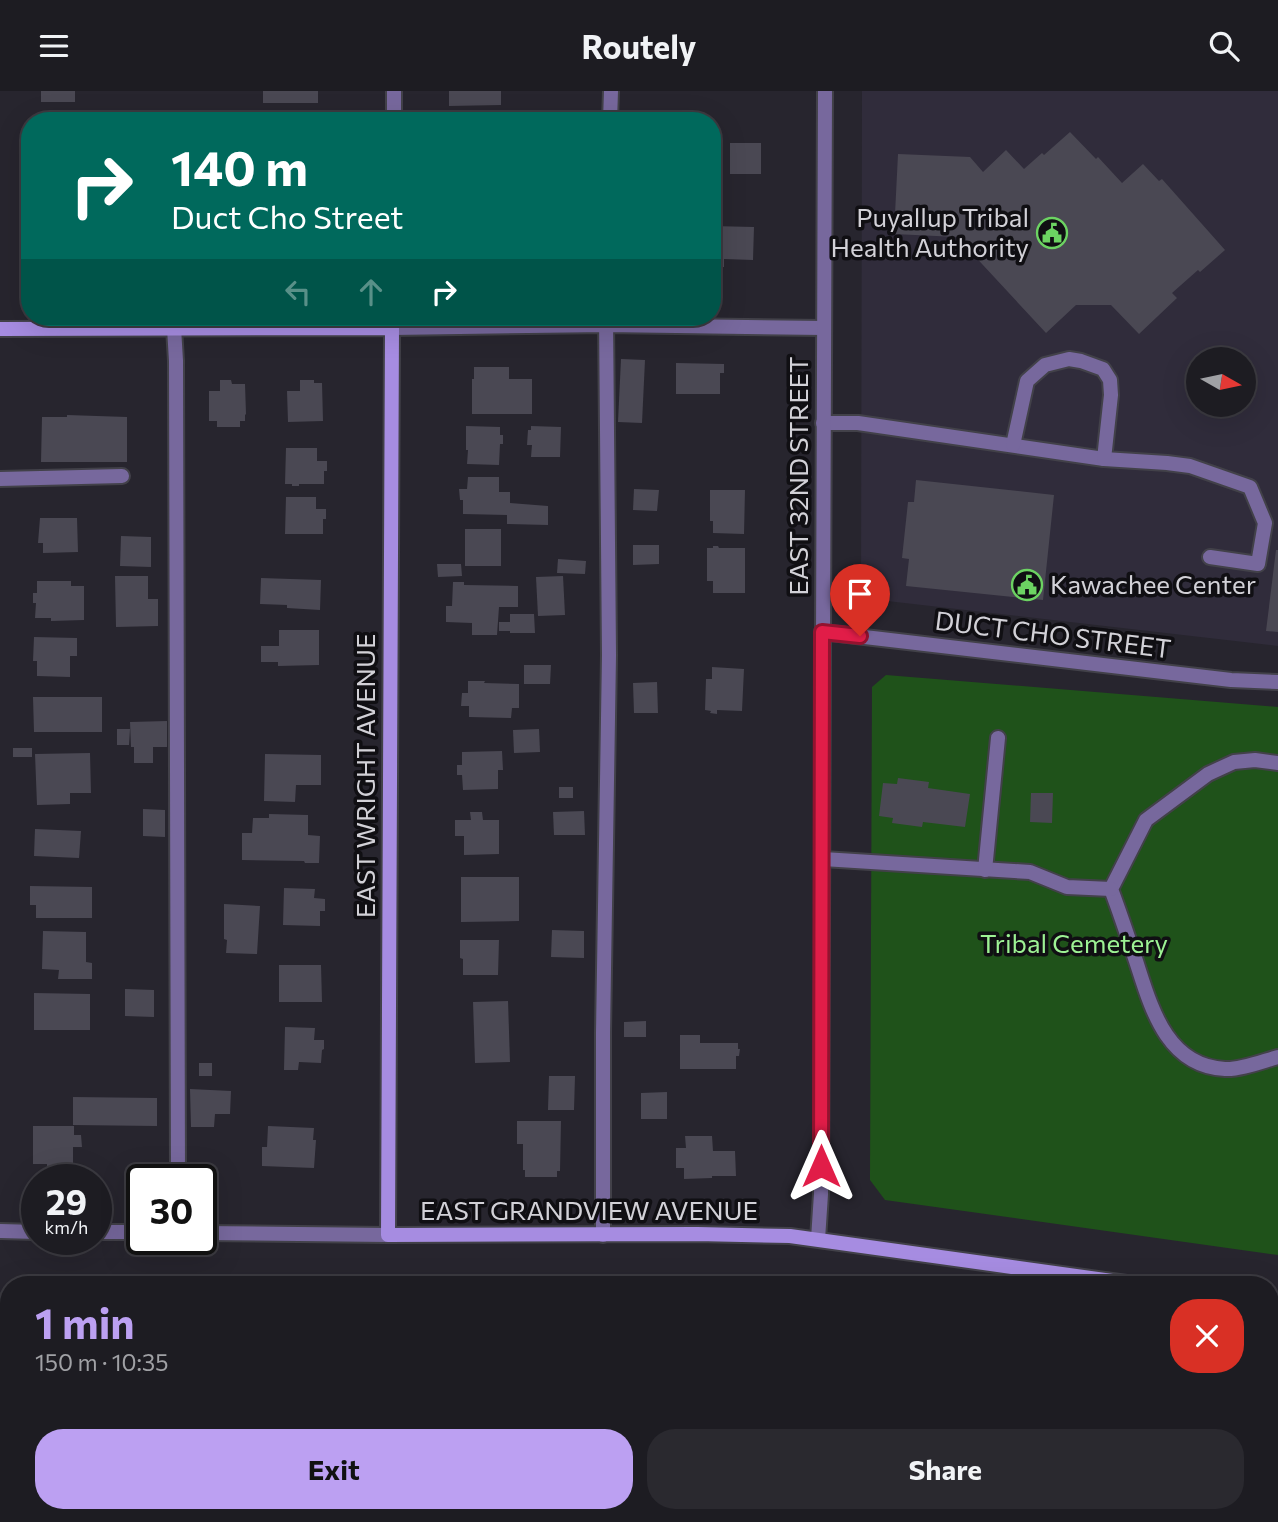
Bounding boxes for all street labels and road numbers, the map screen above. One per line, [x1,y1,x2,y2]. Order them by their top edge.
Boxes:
street label: EAST 32ND STREET [782,356,813,596]
street label: DUCT CHO STREET [933,604,1173,663]
street label: EAST WRIGHT AVENUE [349,634,380,918]
street label: EAST GRANDVIEW AVENUE [420,1194,758,1225]

